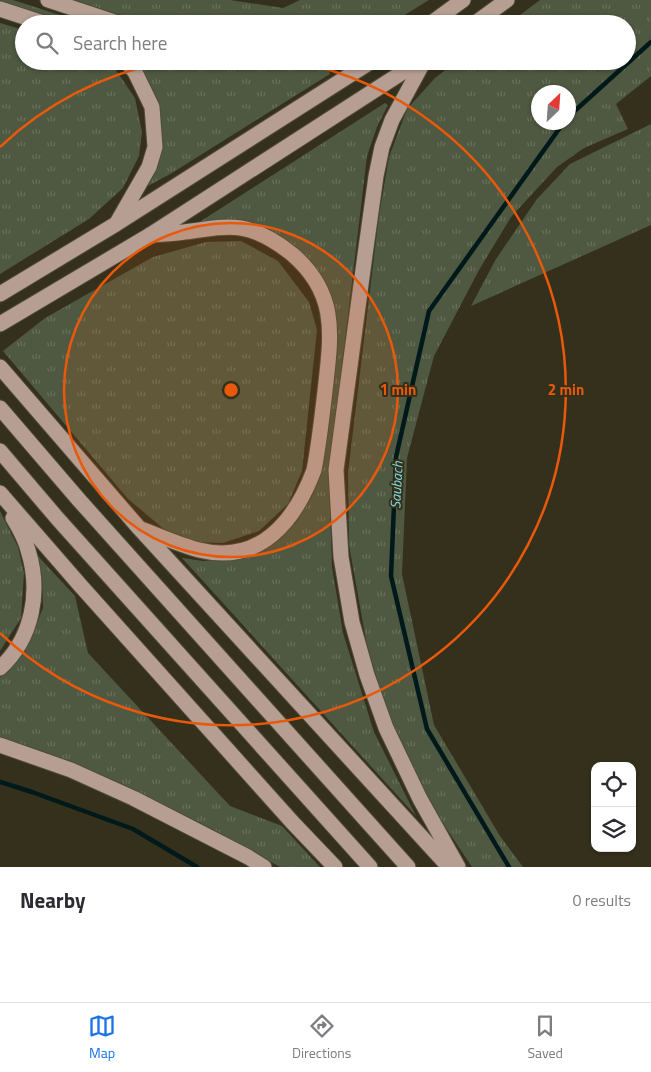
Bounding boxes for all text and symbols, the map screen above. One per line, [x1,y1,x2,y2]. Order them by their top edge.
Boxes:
search box [15,15,636,70]
text: Search here [73,28,167,57]
icon: search [33,29,61,57]
north arrow [531,85,576,130]
text: 1 min [380,378,416,401]
text: 2 min [548,378,584,401]
centre of rings [222,381,240,399]
water label: Saubach [384,460,408,509]
map controls [591,762,636,852]
button: locate [591,762,636,807]
button: layers [591,807,636,852]
text: Nearby [20,884,85,916]
text: 0 results [572,888,631,912]
tab: Map [88,1012,116,1063]
tab: Directions [292,1012,351,1063]
tab: Saved [527,1012,563,1063]

